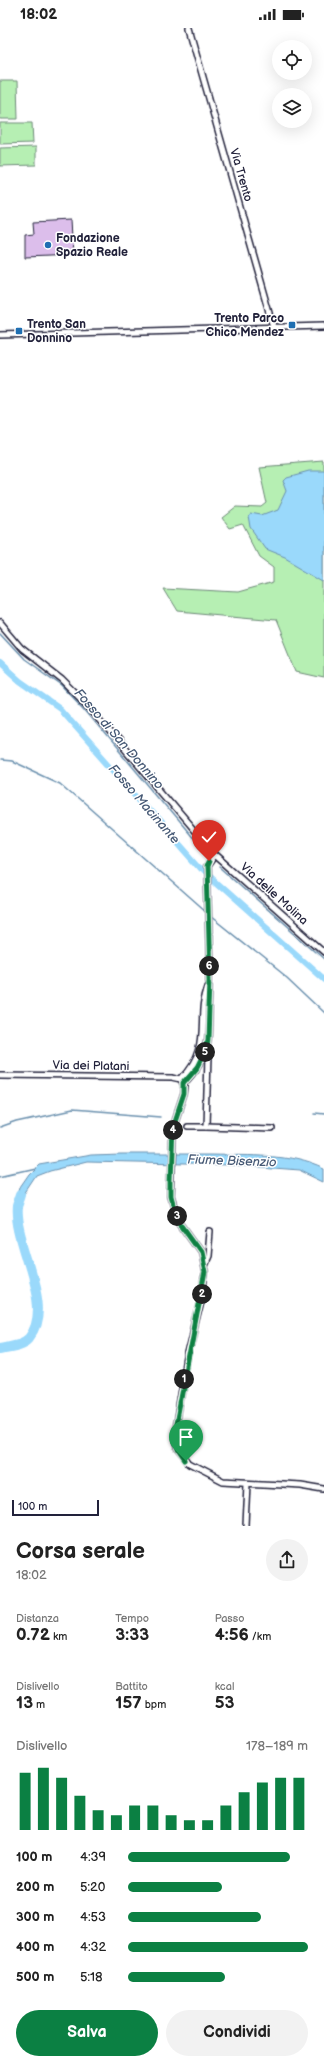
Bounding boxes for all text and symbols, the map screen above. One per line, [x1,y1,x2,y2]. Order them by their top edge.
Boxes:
text: 18:02 [20,5,57,24]
map controls [272,40,312,128]
button: locate [272,40,312,80]
button: layers [272,88,312,128]
street label: Via Trento [226,147,256,203]
place label: Fondazione Spazio Reale [56,231,128,260]
marker: Fondazione Spazio Reale [43,240,53,250]
place label: Trento Parco Chico Mendez [206,311,284,340]
place label: Trento San Donnino [27,317,86,346]
marker: Trento Parco Chico Mendez [287,320,297,330]
marker: Trento San Donnino [14,326,24,336]
water label: Fosso di San Donnino [71,685,167,793]
water label: Fosso Macinante [105,761,183,848]
pin [192,820,226,861]
icon: check [198,826,220,848]
street label: Via delle Molina [237,860,311,929]
pin: 6 [199,956,219,976]
text: 6 [206,959,212,972]
pin: 5 [195,1042,215,1062]
text: 5 [202,1045,208,1058]
street label: Via dei Platani [52,1058,130,1074]
pin: 4 [163,1120,183,1140]
text: 4 [170,1123,176,1136]
water label: Fiume Bisenzio [187,1151,277,1171]
pin: 3 [167,1206,187,1226]
text: 3 [174,1209,180,1222]
pin: 2 [192,1284,212,1304]
text: 2 [199,1287,205,1300]
pin: 1 [174,1369,194,1389]
text: 1 [182,1372,186,1385]
pin [169,1420,203,1461]
icon: arrive [175,1426,197,1448]
scale bar [12,1498,99,1517]
text: 100 m [18,1500,47,1513]
text: Corsa serale [16,1538,145,1565]
button: share [266,1539,308,1581]
text: 18:02 [16,1567,47,1583]
text: Distanza [16,1612,59,1625]
text: Tempo [115,1612,149,1625]
text: Passo [215,1612,245,1625]
text: 0.72 [16,1625,50,1645]
text: 3:33 [115,1625,149,1645]
text: 4:56 [215,1625,249,1645]
text: km [50,1630,67,1643]
text: /km [249,1630,271,1643]
text: Dislivello [16,1680,59,1693]
text: Battito [115,1680,148,1693]
text: kcal [215,1680,234,1693]
text: 13 [16,1693,33,1713]
text: 157 [115,1693,142,1713]
text: 53 [215,1693,234,1713]
text: m [33,1698,45,1711]
text: bpm [142,1698,166,1711]
text: Dislivello [16,1738,67,1754]
text: 178–189 m [246,1738,308,1754]
text: 100 m [16,1849,52,1865]
text: 4:39 [80,1849,106,1865]
text: 200 m [16,1879,54,1895]
text: 5:20 [80,1879,105,1895]
text: 300 m [16,1909,54,1925]
text: 4:53 [80,1909,106,1925]
text: 400 m [16,1939,54,1955]
text: 4:32 [80,1939,106,1955]
text: 500 m [16,1969,54,1985]
text: 5:18 [80,1969,103,1985]
button: Salva [16,2010,158,2056]
button: Condividi [166,2010,308,2056]

